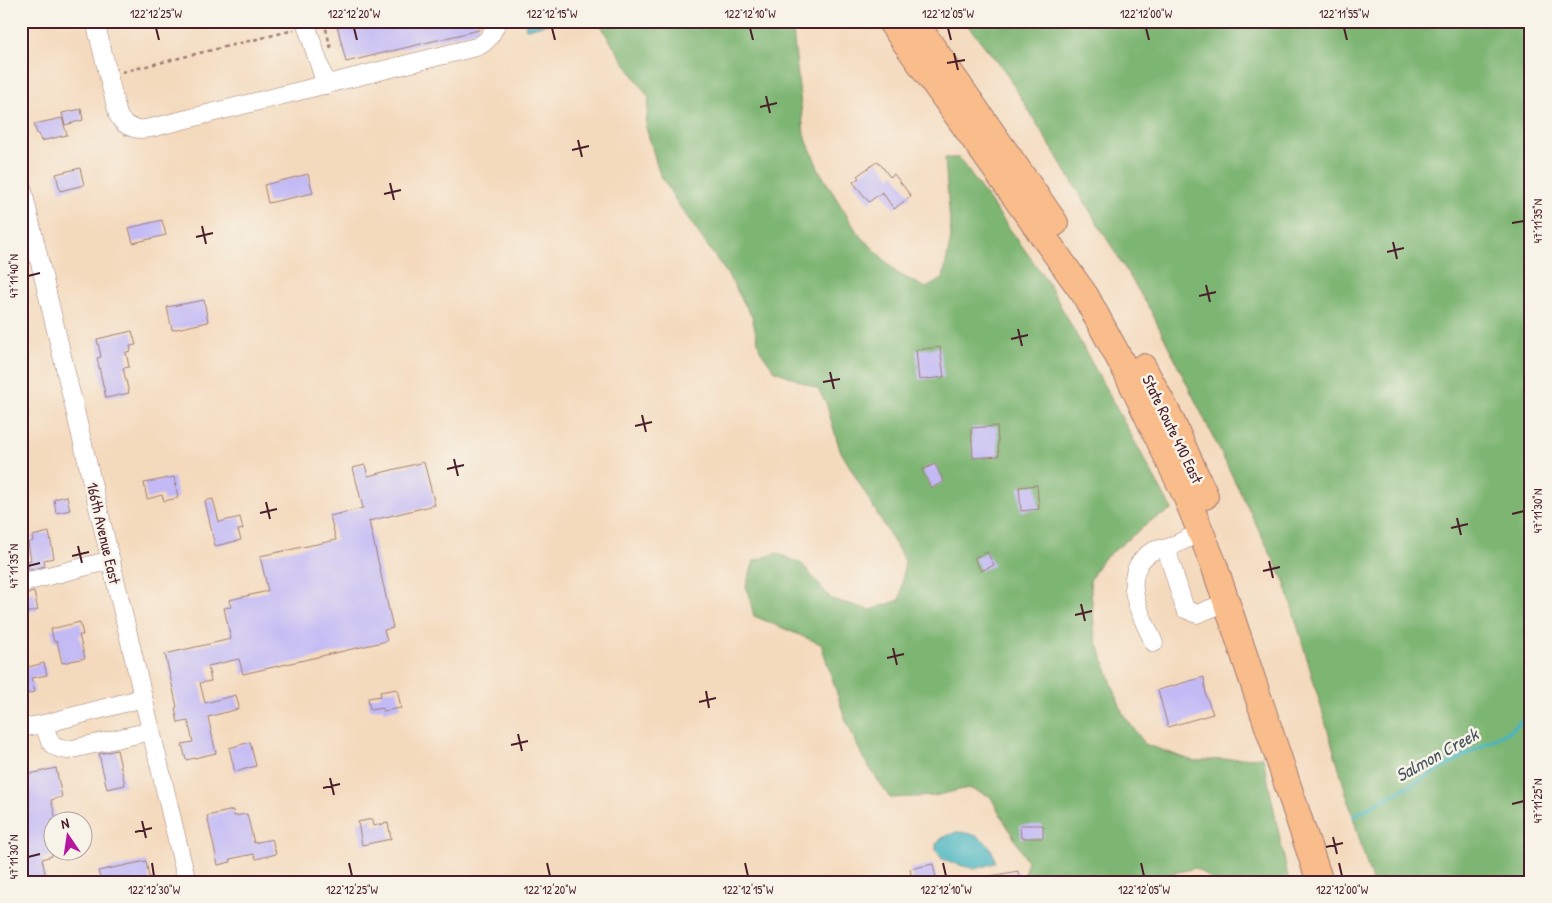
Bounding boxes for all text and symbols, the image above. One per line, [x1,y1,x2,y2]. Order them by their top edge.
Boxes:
text: 122°12'25"W [130,5,183,22]
text: 122°12'20"W [328,5,381,22]
text: 122°12'15"W [527,5,578,22]
text: 122°12'10"W [724,5,776,22]
text: 122°12'05"W [922,5,975,22]
text: 122°12'00"W [1120,5,1173,22]
text: 122°11'55"W [1319,5,1370,22]
text: 47°11'35"N [1529,199,1546,243]
text: 47°11'40"N [5,254,22,298]
street label: State Route 410 East [1137,371,1209,487]
street label: 166th Avenue East [82,480,126,586]
text: 47°11'30"N [1529,489,1546,533]
text: 47°11'35"N [5,544,22,588]
water label: Salmon Creek [1391,721,1484,787]
text: 47°11'25"N [1529,779,1546,823]
north arrow [42,810,92,860]
text: N [59,813,71,833]
text: 47°11'30"N [5,835,22,879]
text: 122°12'30"W [128,881,181,898]
text: 122°12'25"W [326,881,379,898]
text: 122°12'20"W [524,881,577,898]
text: 122°12'15"W [723,881,774,898]
text: 122°12'10"W [920,881,972,898]
text: 122°12'05"W [1118,881,1171,898]
text: 122°12'00"W [1316,881,1369,898]

